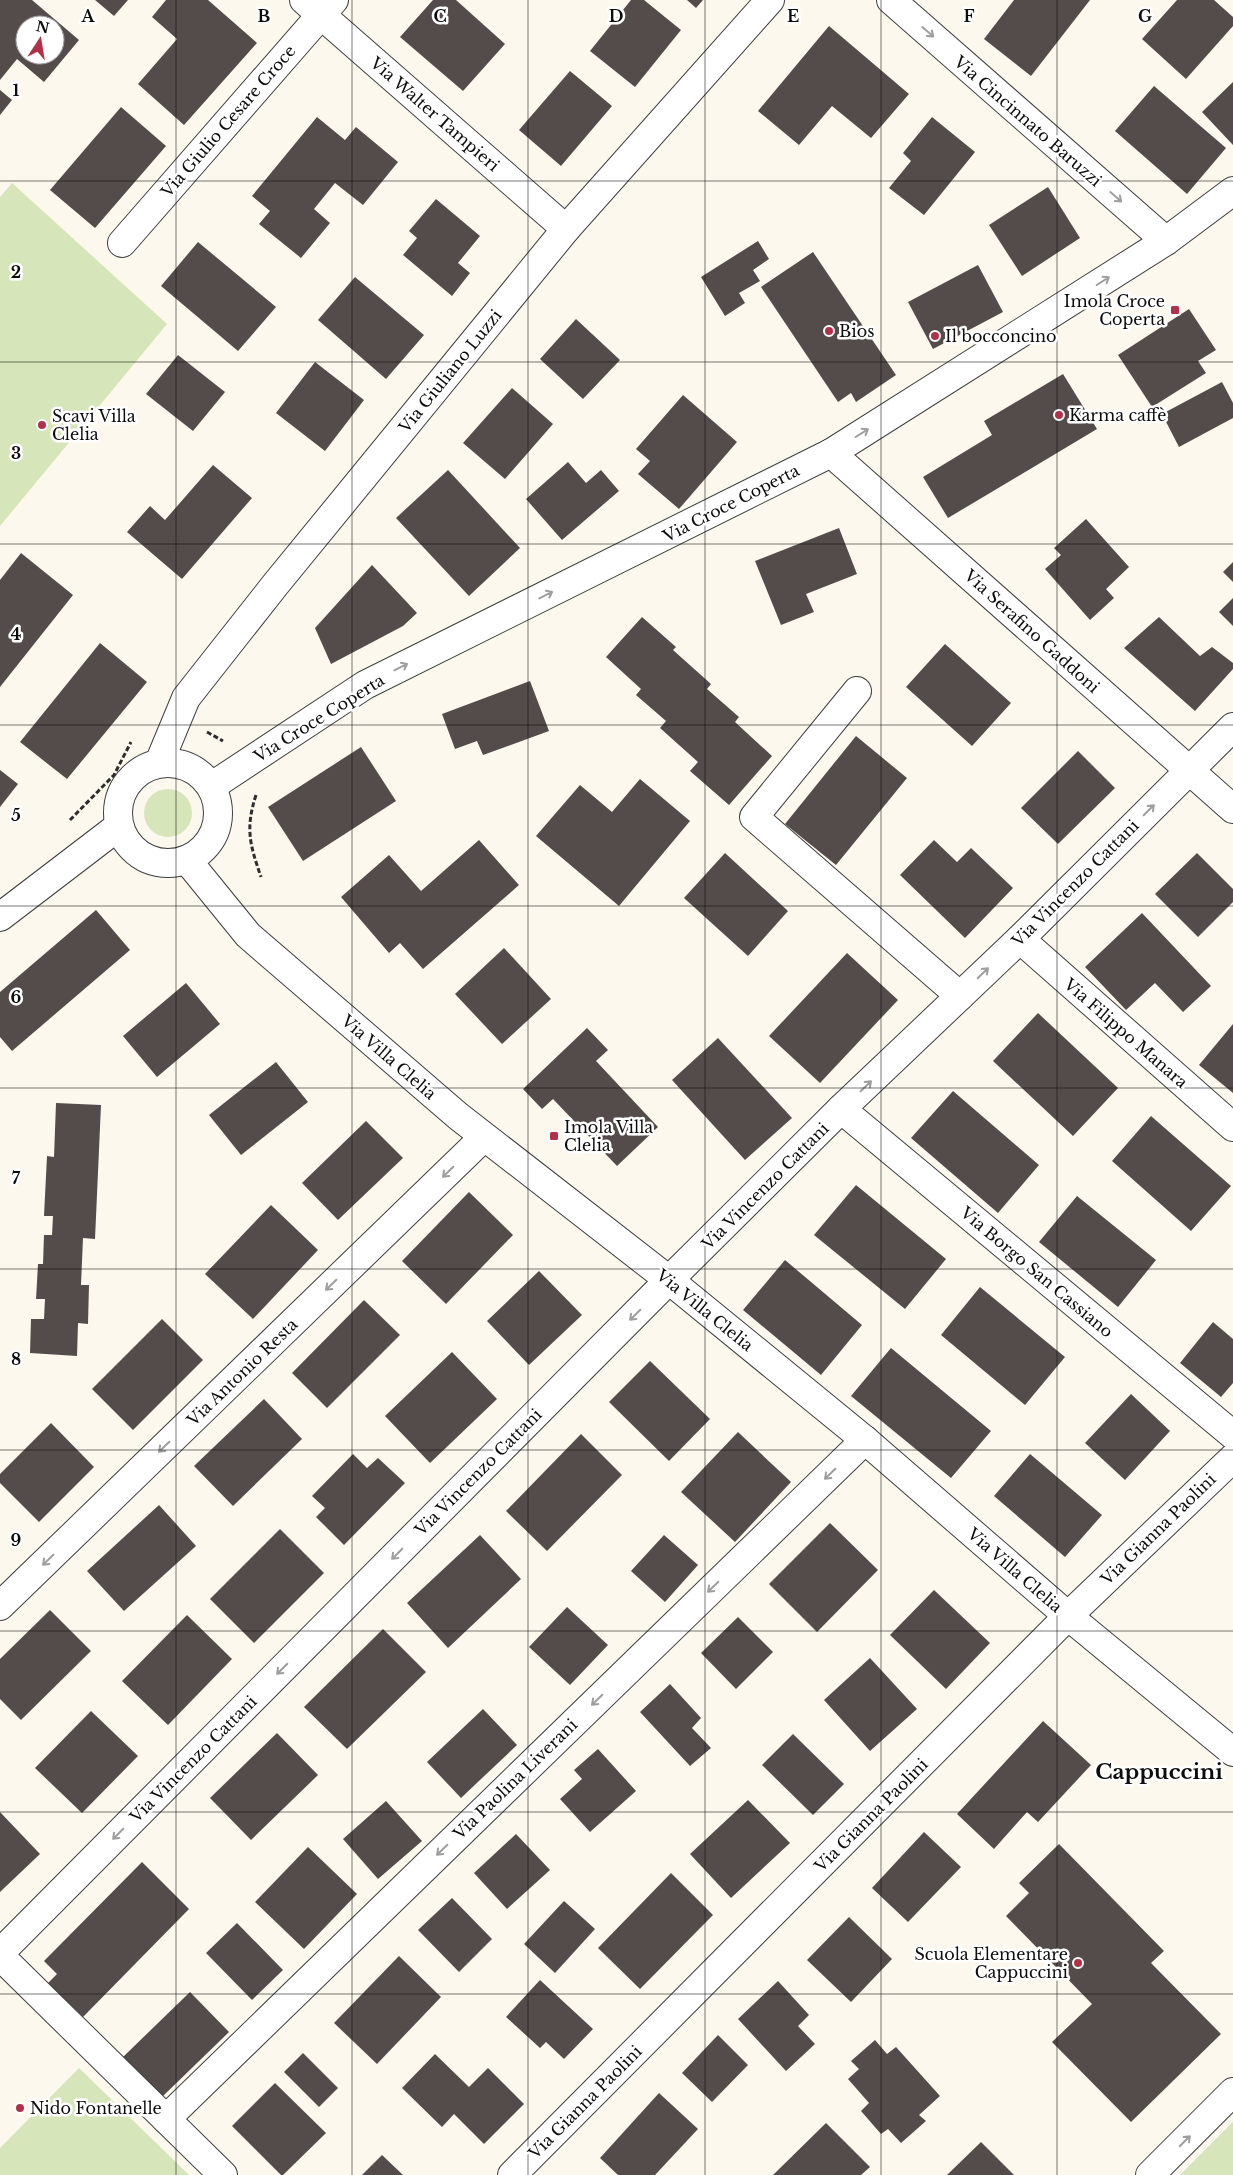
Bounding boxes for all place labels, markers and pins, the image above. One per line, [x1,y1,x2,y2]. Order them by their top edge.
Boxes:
place label: Imola Croce Coperta [1064,291,1165,329]
marker: Imola Croce Coperta [1169,304,1181,316]
place label: Bios [839,321,874,341]
marker: Bios [823,325,835,337]
place label: Il bocconcino [945,326,1057,346]
marker: Il bocconcino [929,330,941,342]
place label: Karma caffè [1069,405,1167,425]
place label: Scavi Villa Clelia [52,406,136,444]
marker: Karma caffè [1053,409,1065,421]
marker: Scavi Villa Clelia [36,419,48,431]
place label: Imola Villa Clelia [564,1117,653,1155]
marker: Imola Villa Clelia [548,1130,560,1142]
place label: Scuola Elementare Cappuccini [915,1944,1069,1982]
marker: Scuola Elementare Cappuccini [1072,1957,1084,1969]
place label: Nido Fontanelle [30,2098,162,2118]
marker: Nido Fontanelle [14,2102,26,2114]

